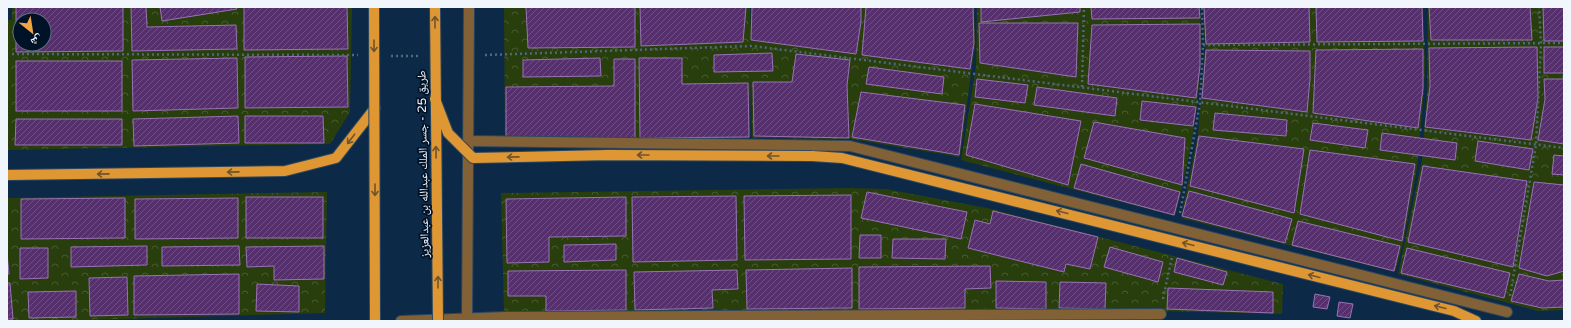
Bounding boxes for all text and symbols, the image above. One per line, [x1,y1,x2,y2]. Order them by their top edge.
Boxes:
north arrow [12,12,52,52]
one-way arrow [431,16,439,29]
text: ش [28,31,45,49]
one-way arrow [370,39,378,52]
street label: طريق 25 - جسر الملك عبدالله بن عبدالعزيز [414,70,432,259]
one-way arrow [347,133,355,144]
one-way arrow [432,146,440,159]
one-way arrow [637,151,650,159]
one-way arrow [767,152,780,160]
one-way arrow [507,153,520,161]
one-way arrow [227,168,240,176]
one-way arrow [97,170,110,178]
one-way arrow [371,183,379,196]
one-way arrow [1055,208,1068,216]
one-way arrow [1181,239,1194,247]
one-way arrow [1308,271,1321,279]
one-way arrow [434,276,442,289]
one-way arrow [1434,303,1447,311]

